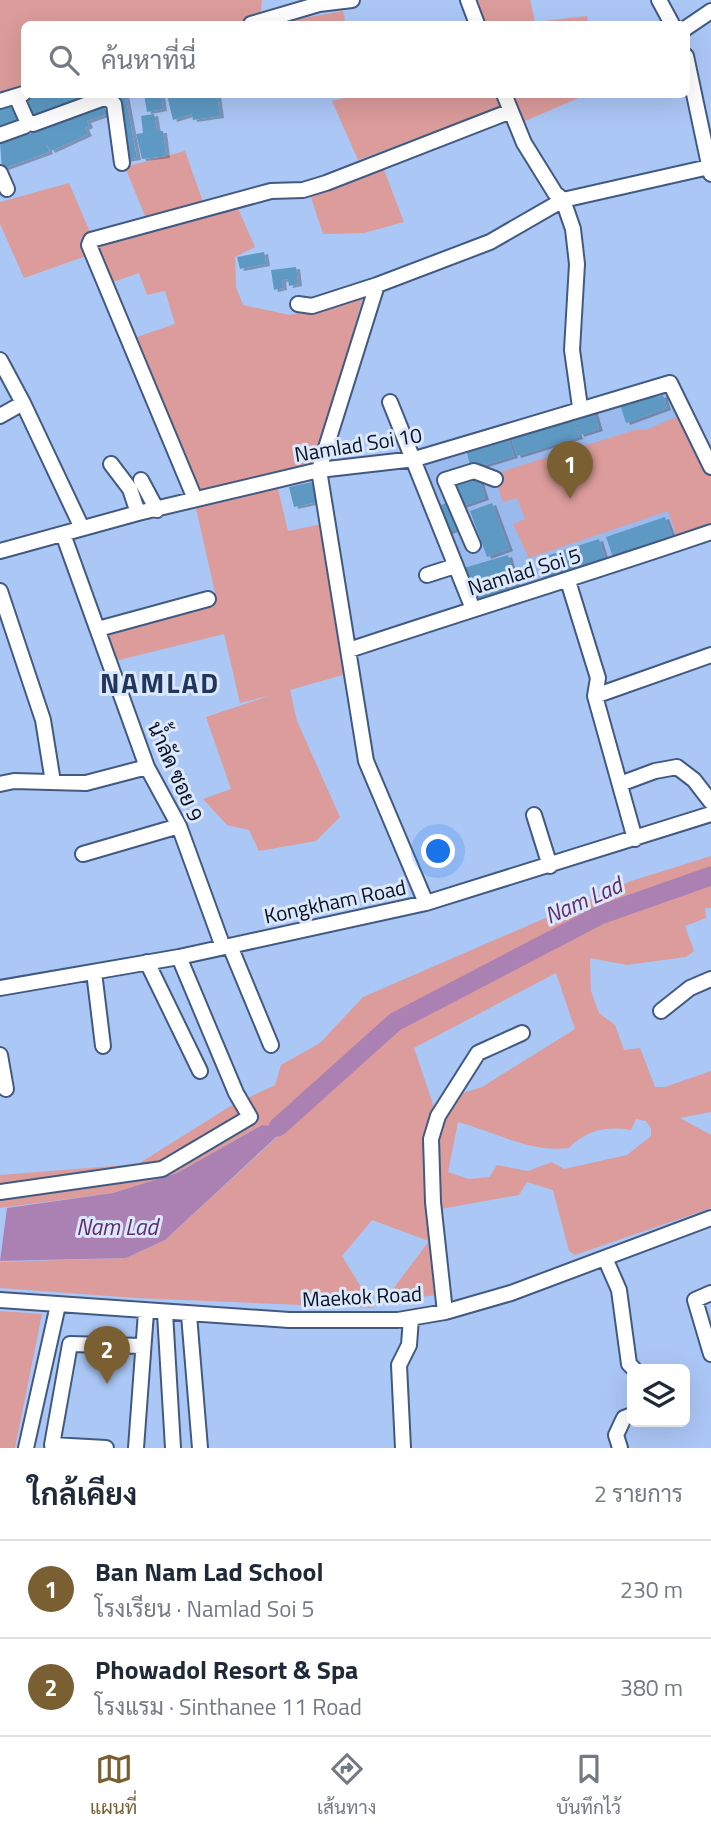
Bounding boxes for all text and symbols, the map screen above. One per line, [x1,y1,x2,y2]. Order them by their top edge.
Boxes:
search box [21,21,690,98]
text: ค้นหาที่นี่ [101,40,196,79]
icon: search [45,41,83,79]
street label: Namlad Soi 10 [292,418,424,470]
pin: 1 [547,441,593,499]
street label: Namlad Soi 5 [463,539,585,603]
district label: NAMLAD [100,661,220,704]
street label: น้ำลัด ซอย 9 [140,715,213,826]
your location [421,834,455,868]
water label: Nam Lad [539,866,630,933]
street label: Kongkham Road [261,870,409,932]
water label: Nam Lad [76,1209,160,1244]
street label: Maekok Road [301,1277,423,1315]
pin: 2 [84,1326,130,1384]
map controls [627,1364,690,1427]
button: layers [627,1364,690,1427]
text: ใกล้เคียง [28,1471,137,1517]
text: 2 รายการ [594,1476,683,1511]
text: Ban Nam Lad School [95,1552,323,1591]
text: 1 [45,1572,57,1607]
text: 230 m [620,1572,683,1607]
text: โรงเรียน · Namlad Soi 5 [95,1591,314,1626]
text: Phowadol Resort & Spa [95,1650,358,1689]
text: 2 [45,1670,57,1705]
text: 380 m [620,1670,683,1705]
text: โรงแรม · Sinthanee 11 Road [95,1689,362,1724]
tab: แผนที่ [90,1750,137,1821]
tab: เส้นทาง [317,1750,376,1821]
tab: บันทึกไว้ [556,1750,621,1821]

